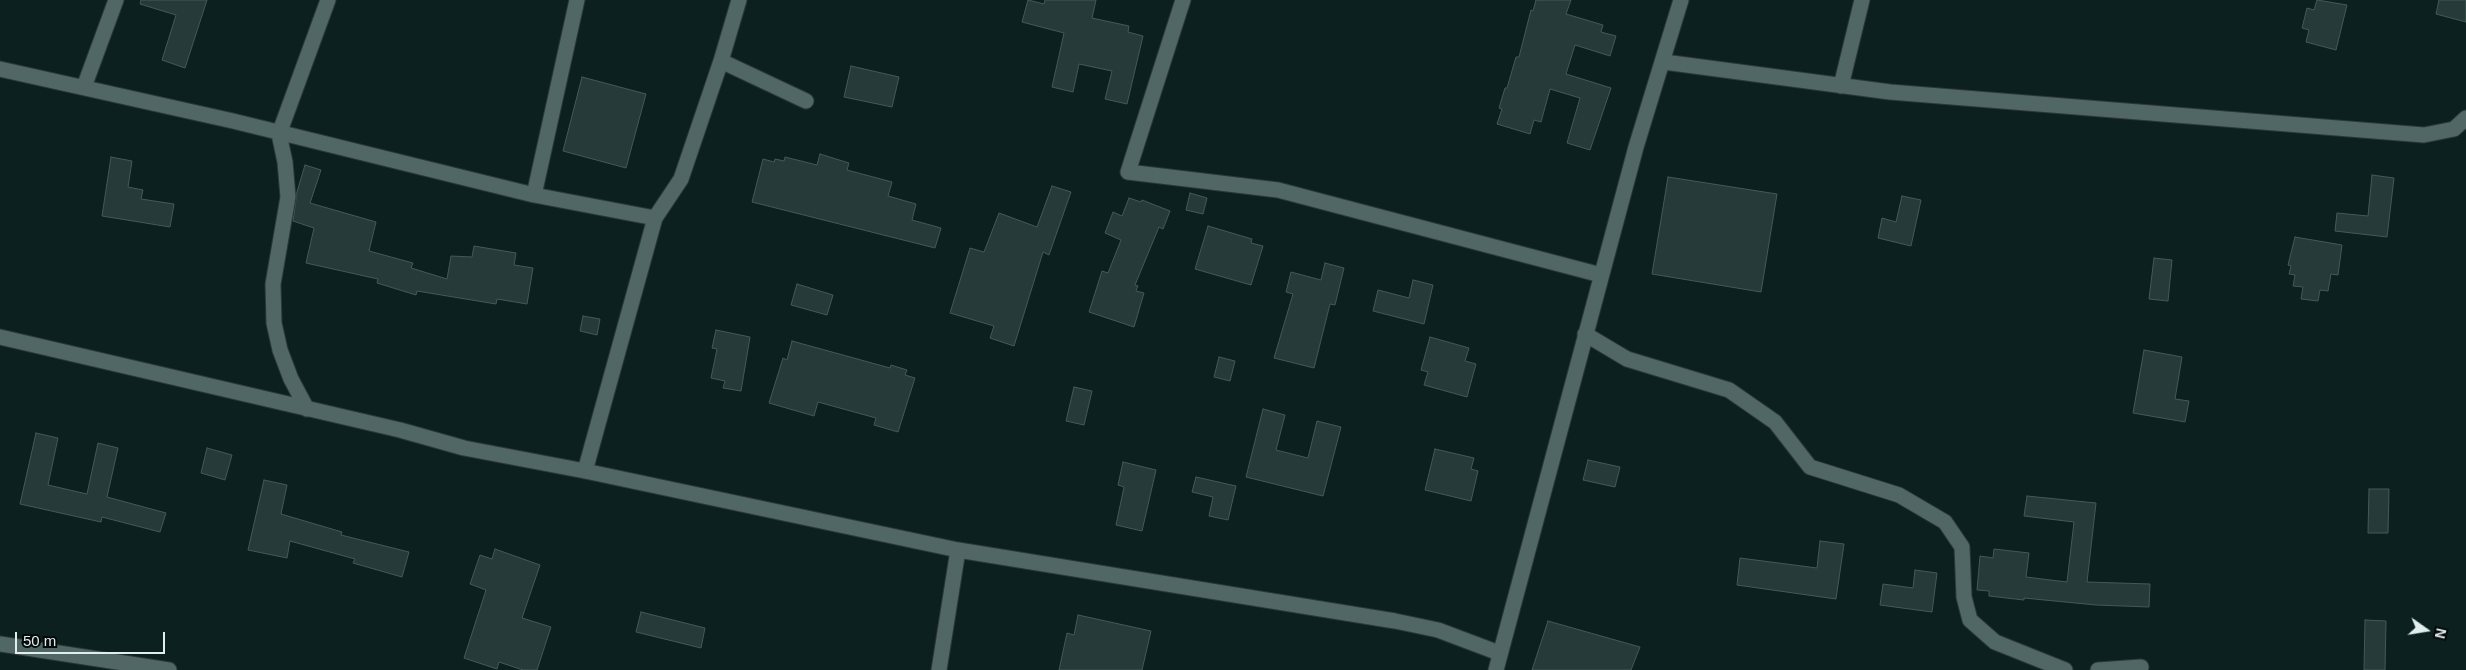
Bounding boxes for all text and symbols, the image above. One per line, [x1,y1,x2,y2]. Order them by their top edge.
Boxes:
north arrow [2401,605,2451,655]
scale bar [18,622,168,654]
text: N [2432,627,2450,640]
text: 50 m [23,632,56,649]

